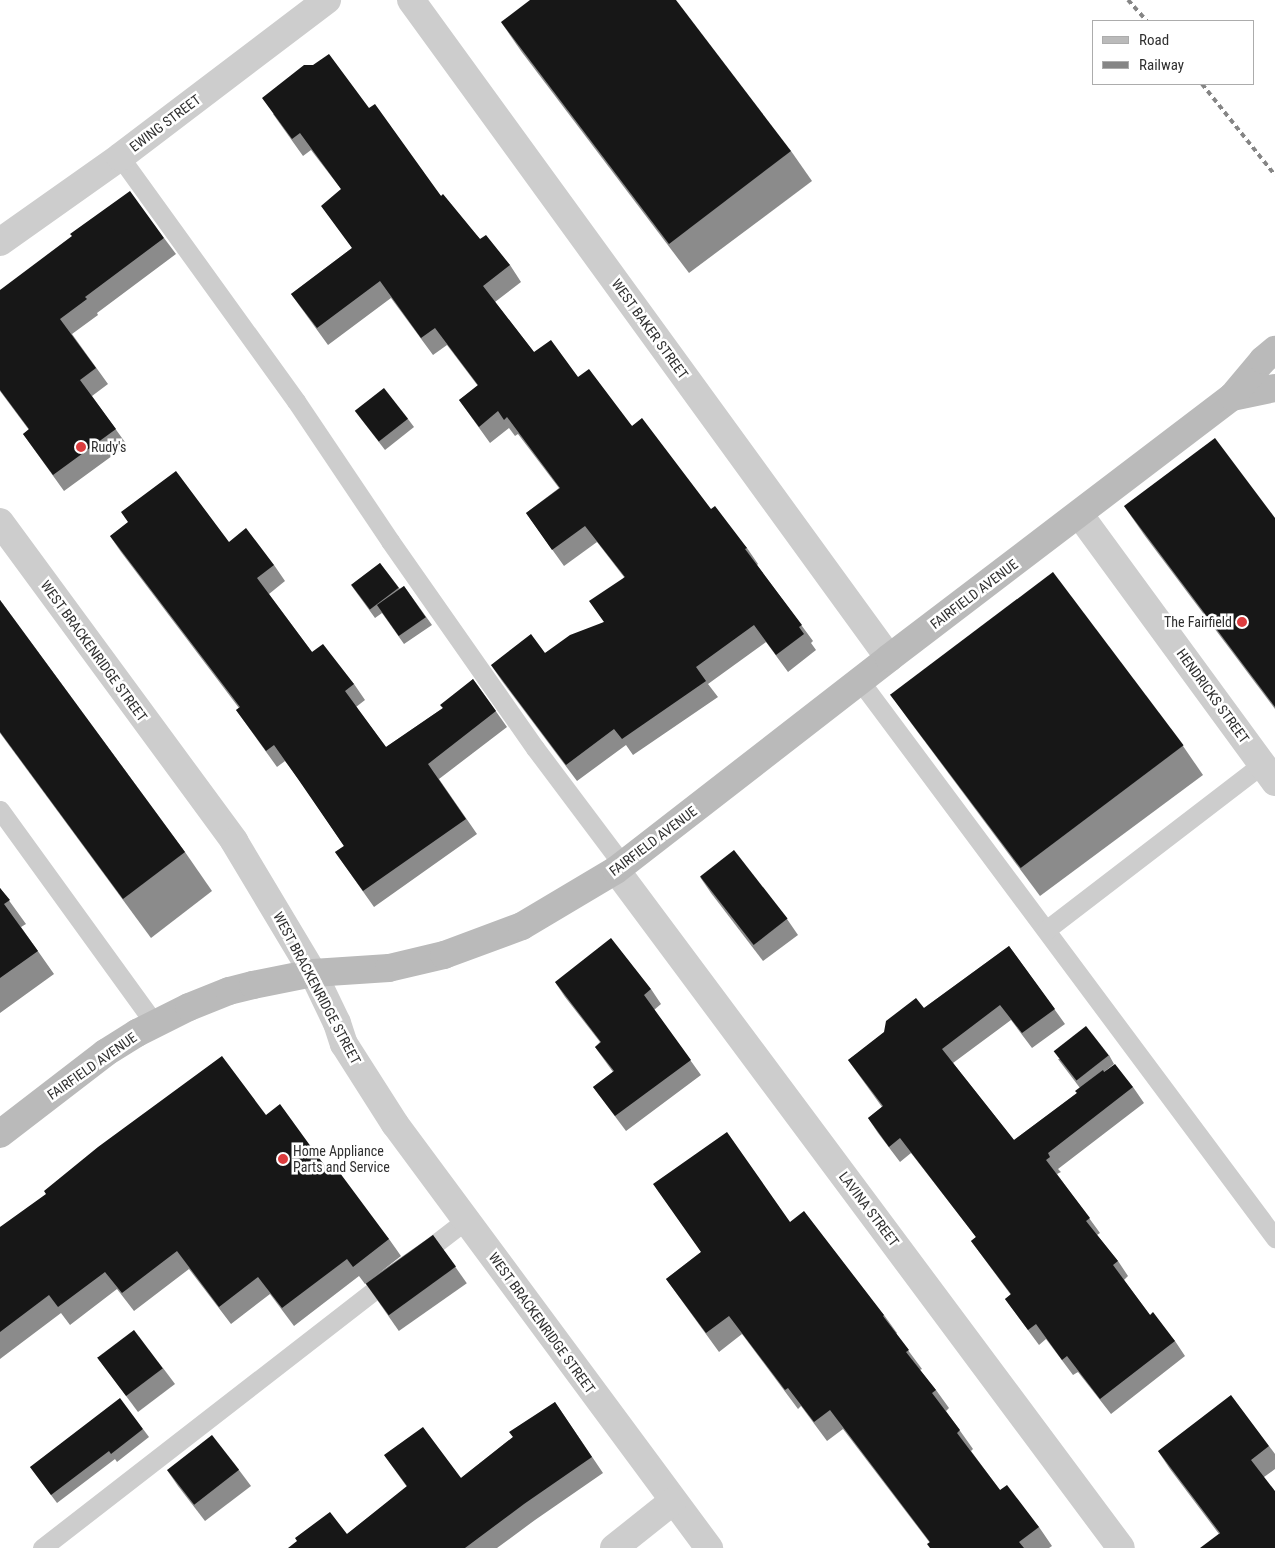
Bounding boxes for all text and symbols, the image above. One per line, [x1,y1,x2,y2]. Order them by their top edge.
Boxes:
legend [1092,20,1255,85]
text: Road [1139,31,1169,49]
text: Railway [1139,56,1184,74]
street label: EWING STREET [126,91,204,155]
street label: WEST BAKER STREET [608,276,692,382]
place label: Rudy's [91,439,126,455]
marker: Rudy's [75,441,87,453]
street label: FAIRFIELD AVENUE [927,556,1021,632]
street label: WEST BRACKENRIDGE STREET [37,577,151,725]
place label: The Fairfield [1164,614,1232,630]
marker: The Fairfield [1236,616,1248,628]
street label: HENDRICKS STREET [1173,646,1253,746]
street label: FAIRFIELD AVENUE [606,803,700,879]
street label: WEST BRACKENRIDGE STREET [270,909,364,1067]
street label: FAIRFIELD AVENUE [44,1029,140,1103]
place label: Home Appliance Parts and Service [293,1143,390,1176]
marker: Home Appliance Parts and Service [277,1153,289,1165]
street label: LAVINA STREET [836,1168,902,1250]
street label: WEST BRACKENRIDGE STREET [485,1249,599,1397]

